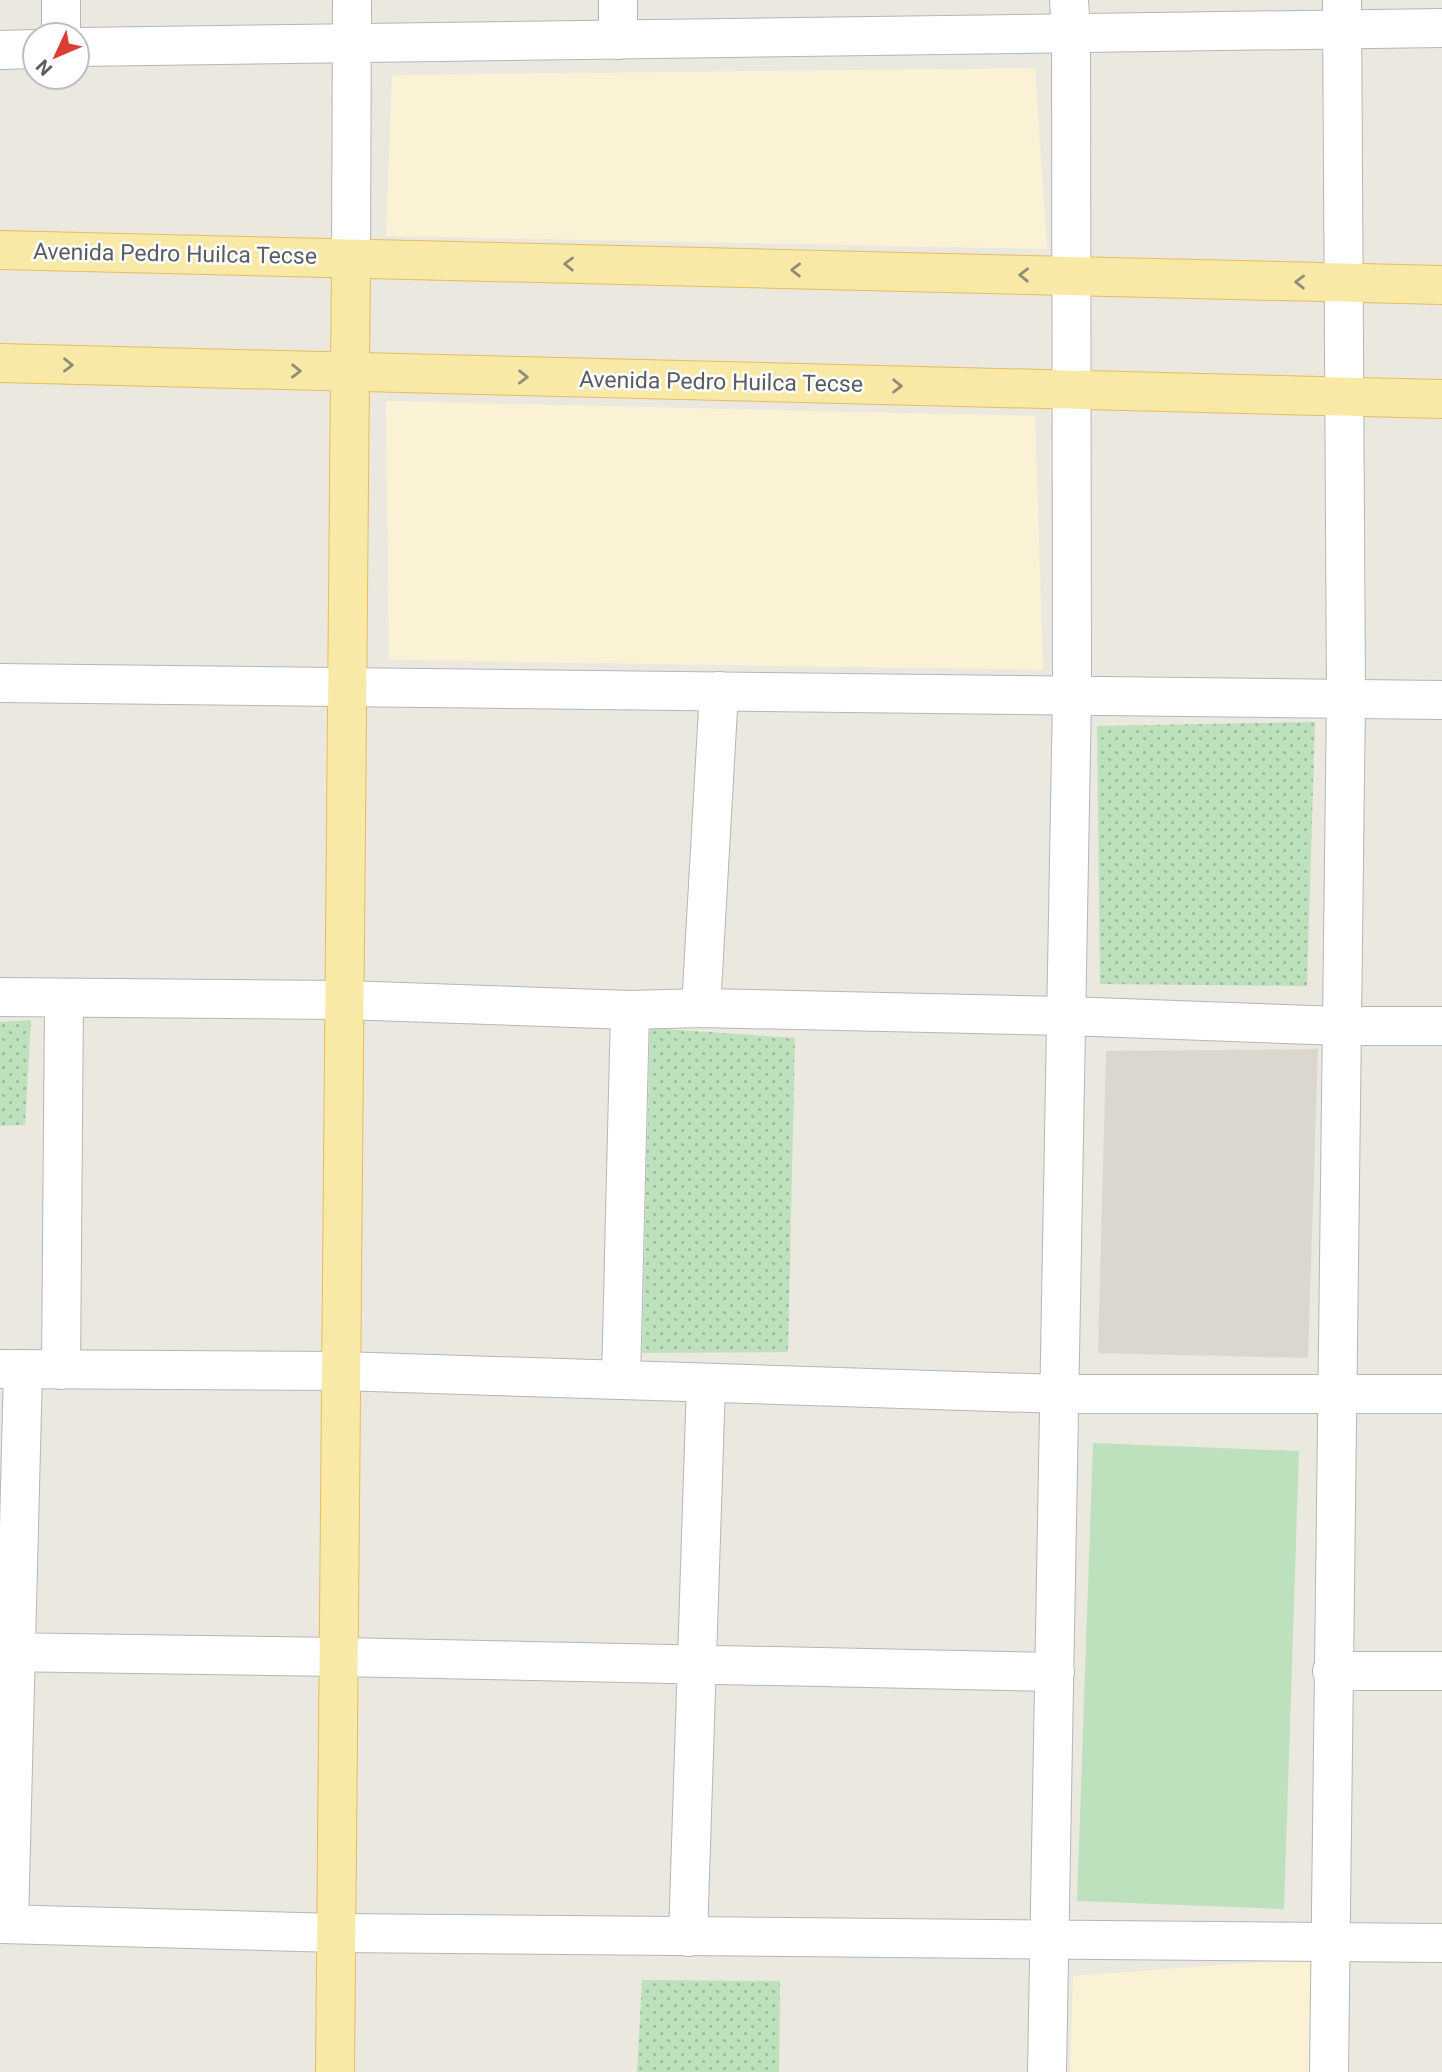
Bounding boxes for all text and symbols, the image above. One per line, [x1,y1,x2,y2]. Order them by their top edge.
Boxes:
north arrow [21,21,91,91]
text: N [31,55,57,80]
street label: Avenida Pedro Huilca Tecse [33,238,317,270]
one-way arrow [563,256,574,272]
one-way arrow [791,262,802,277]
one-way arrow [1018,268,1029,283]
one-way arrow [1295,274,1305,290]
one-way arrow [63,357,74,373]
one-way arrow [290,363,301,378]
street label: Avenida Pedro Huilca Tecse [579,366,863,398]
one-way arrow [518,369,529,384]
one-way arrow [893,378,903,394]

